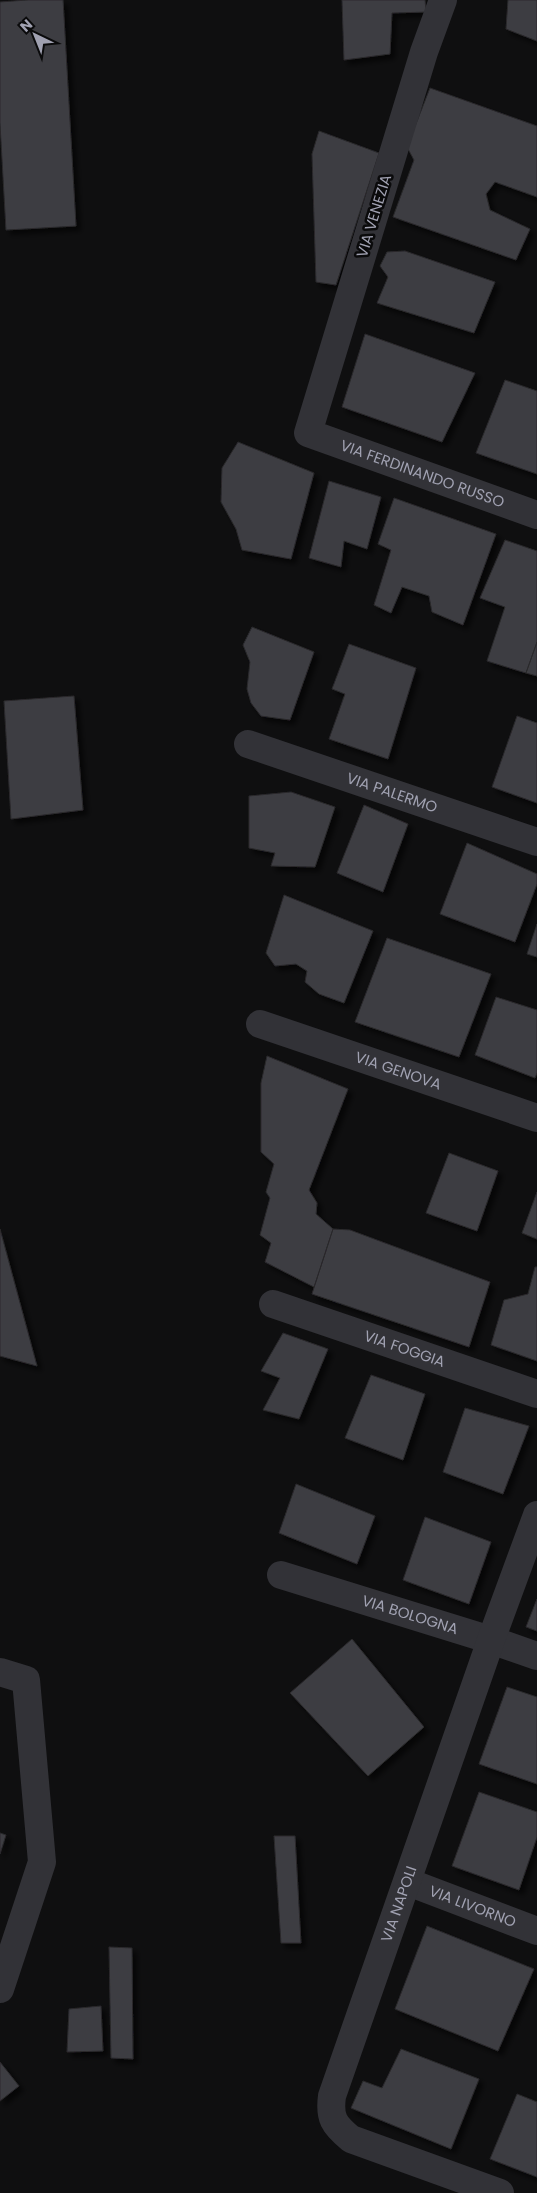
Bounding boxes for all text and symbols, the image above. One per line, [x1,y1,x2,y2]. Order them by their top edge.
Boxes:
north arrow [10,10,60,60]
text: N [15,15,37,36]
street label: VIA VENEZIA [351,172,396,260]
street label: VIA FERDINANDO RUSSO [337,434,508,513]
street label: VIA PALERMO [344,767,441,818]
street label: VIA GENOVA [352,1046,444,1095]
street label: VIA FOGGIA [361,1325,448,1372]
street label: VIA BOLOGNA [359,1590,461,1639]
street label: VIA NAPOLI [375,1863,421,1945]
street label: VIA LIVORNO [426,1880,519,1932]

